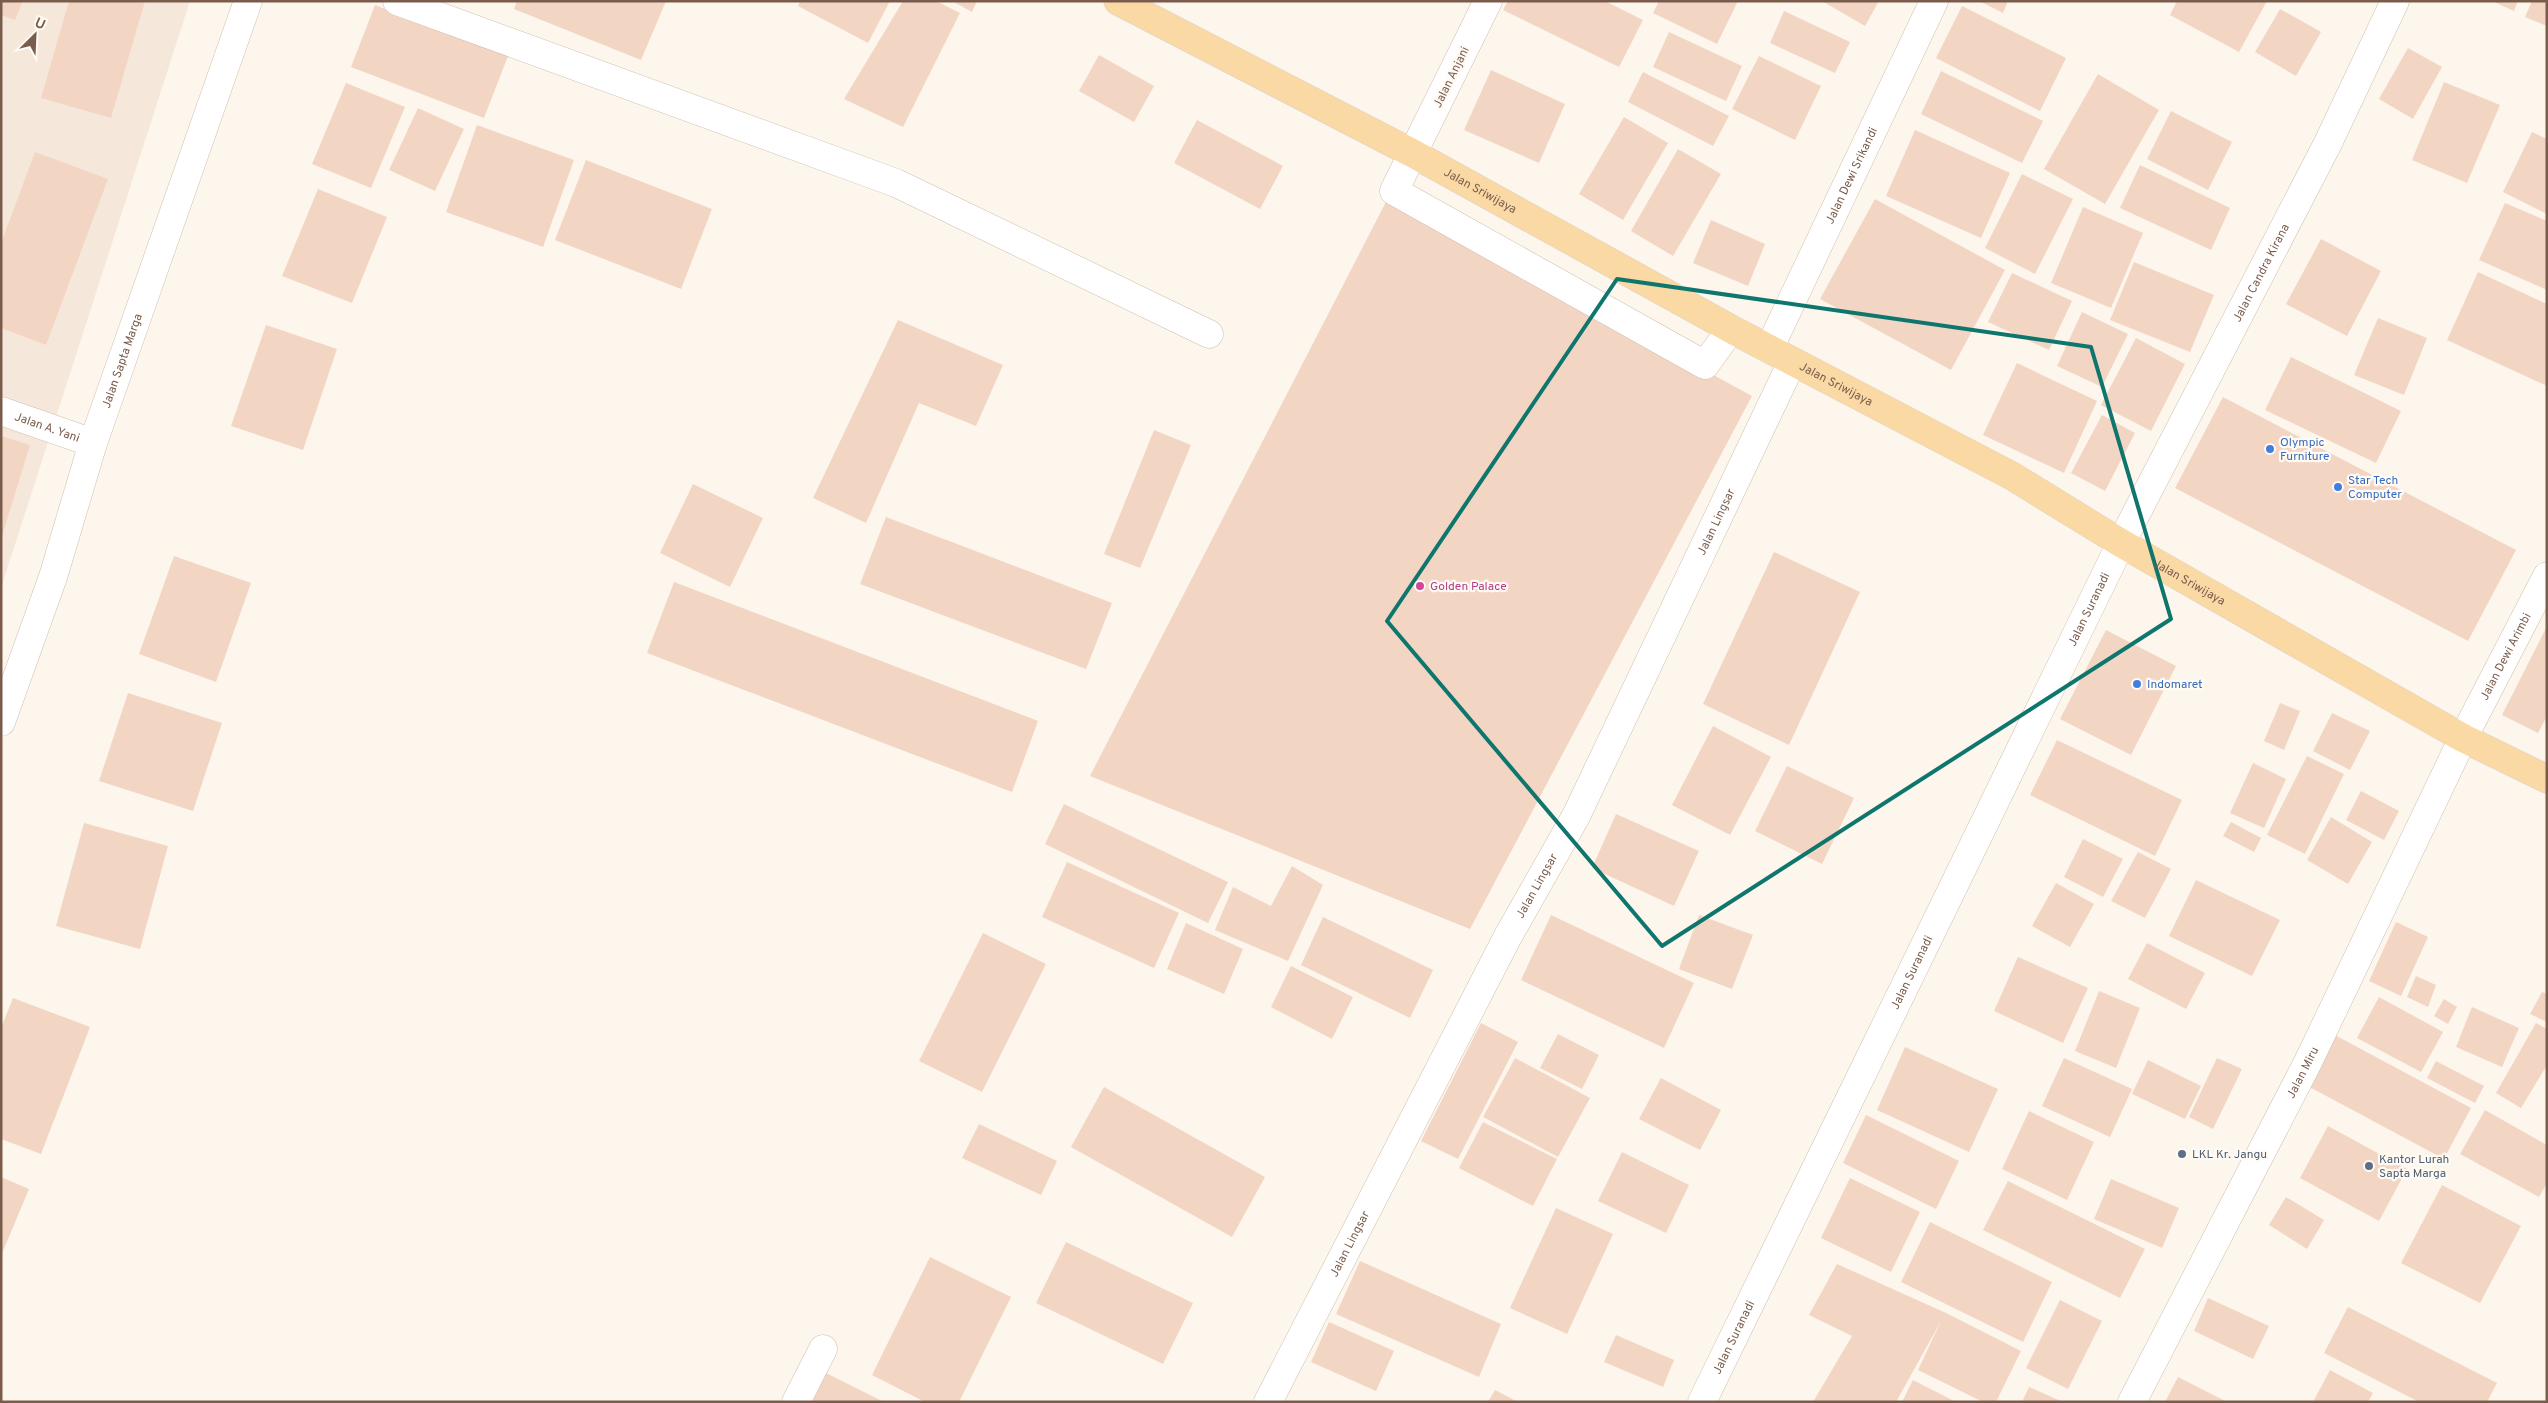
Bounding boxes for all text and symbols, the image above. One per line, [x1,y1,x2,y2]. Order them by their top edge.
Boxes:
north arrow [10,10,60,60]
text: U [32,15,48,34]
street label: Jalan Anjani [1430,44,1474,111]
street label: Jalan Dewi Srikandi [1822,125,1882,227]
street label: Jalan Sriwijaya [1441,165,1519,218]
street label: Jalan Candra Kirana [2230,221,2294,325]
street label: Jalan Sapta Marga [99,312,147,411]
street label: Jalan Sriwijaya [1796,359,1875,411]
street label: Jalan A. Yani [12,409,82,447]
place label: Olympic Furniture [2280,435,2329,465]
marker: Olympic Furniture [2264,443,2276,455]
place label: Star Tech Computer [2348,473,2402,503]
marker: Star Tech Computer [2332,481,2344,493]
street label: Jalan Lingsar [1694,486,1740,558]
street label: Jalan Sriwijaya [2150,556,2228,610]
street label: Jalan Suranadi [2065,570,2114,649]
place label: Golden Palace [1430,579,1507,595]
marker: Golden Palace [1414,580,1426,592]
street label: Jalan Dewi Arimbi [2477,610,2536,703]
place label: Indomaret [2147,677,2203,693]
marker: Indomaret [2131,678,2143,690]
street label: Jalan Lingsar [1513,851,1562,922]
street label: Jalan Suranadi [1888,933,1937,1012]
street label: Jalan Miru [2283,1044,2323,1102]
place label: LKL Kr. Jangu [2192,1147,2267,1163]
marker: LKL Kr. Jangu [2176,1148,2188,1160]
place label: Kantor Lurah Sapta Marga [2379,1152,2449,1182]
marker: Kantor Lurah Sapta Marga [2363,1160,2375,1172]
street label: Jalan Lingsar [1327,1208,1374,1280]
street label: Jalan Suranadi [1710,1298,1759,1377]

